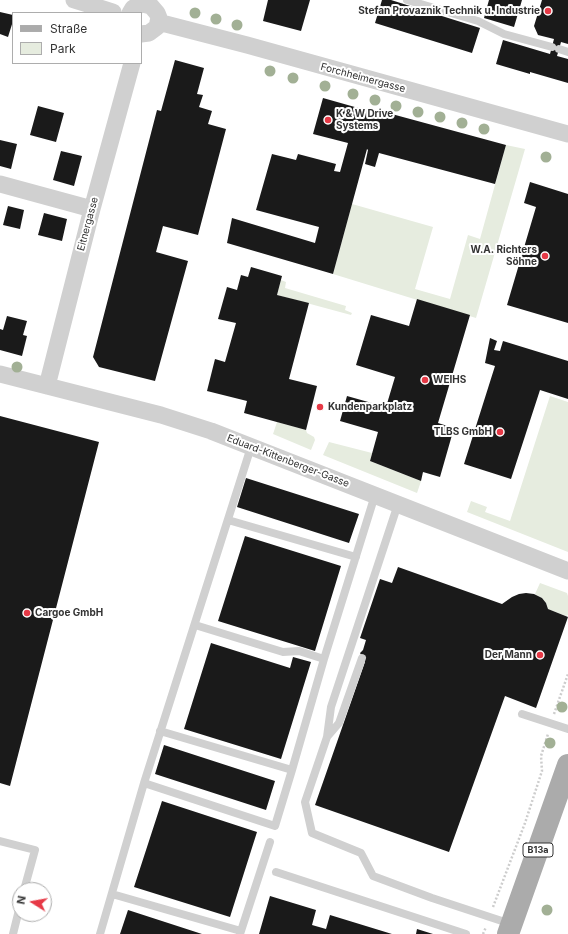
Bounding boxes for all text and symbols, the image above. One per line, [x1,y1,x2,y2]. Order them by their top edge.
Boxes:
place label: Stefan Provaznik Technik u. Industrie [358,5,540,17]
marker: Stefan Provaznik Technik u. Industrie [543,6,553,16]
legend [12,12,142,64]
text: Straße [50,21,87,36]
text: Park [50,41,76,56]
street label: Forchheimergasse [319,61,407,95]
place label: K & W Drive Systems [336,108,393,132]
marker: K & W Drive Systems [323,115,333,125]
street label: Eitnergasse [75,196,101,252]
place label: W.A. Richters Söhne [470,244,537,268]
marker: W.A. Richters Söhne [540,251,550,261]
place label: WEIHS [433,374,466,386]
marker: WEIHS [420,375,430,385]
place label: Kundenparkplatz [328,401,412,413]
marker: Kundenparkplatz [315,402,325,412]
place label: TLBS GmbH [434,426,492,438]
marker: TLBS GmbH [495,427,505,437]
street label: Eduard-Kittenberger-Gasse [225,432,351,490]
place label: Cargoe GmbH [35,607,103,619]
marker: Cargoe GmbH [22,608,32,618]
place label: Der Mann [485,649,532,661]
marker: Der Mann [535,650,545,660]
road number: B13a [523,843,553,857]
north arrow [12,882,52,922]
text: N [14,894,29,905]

